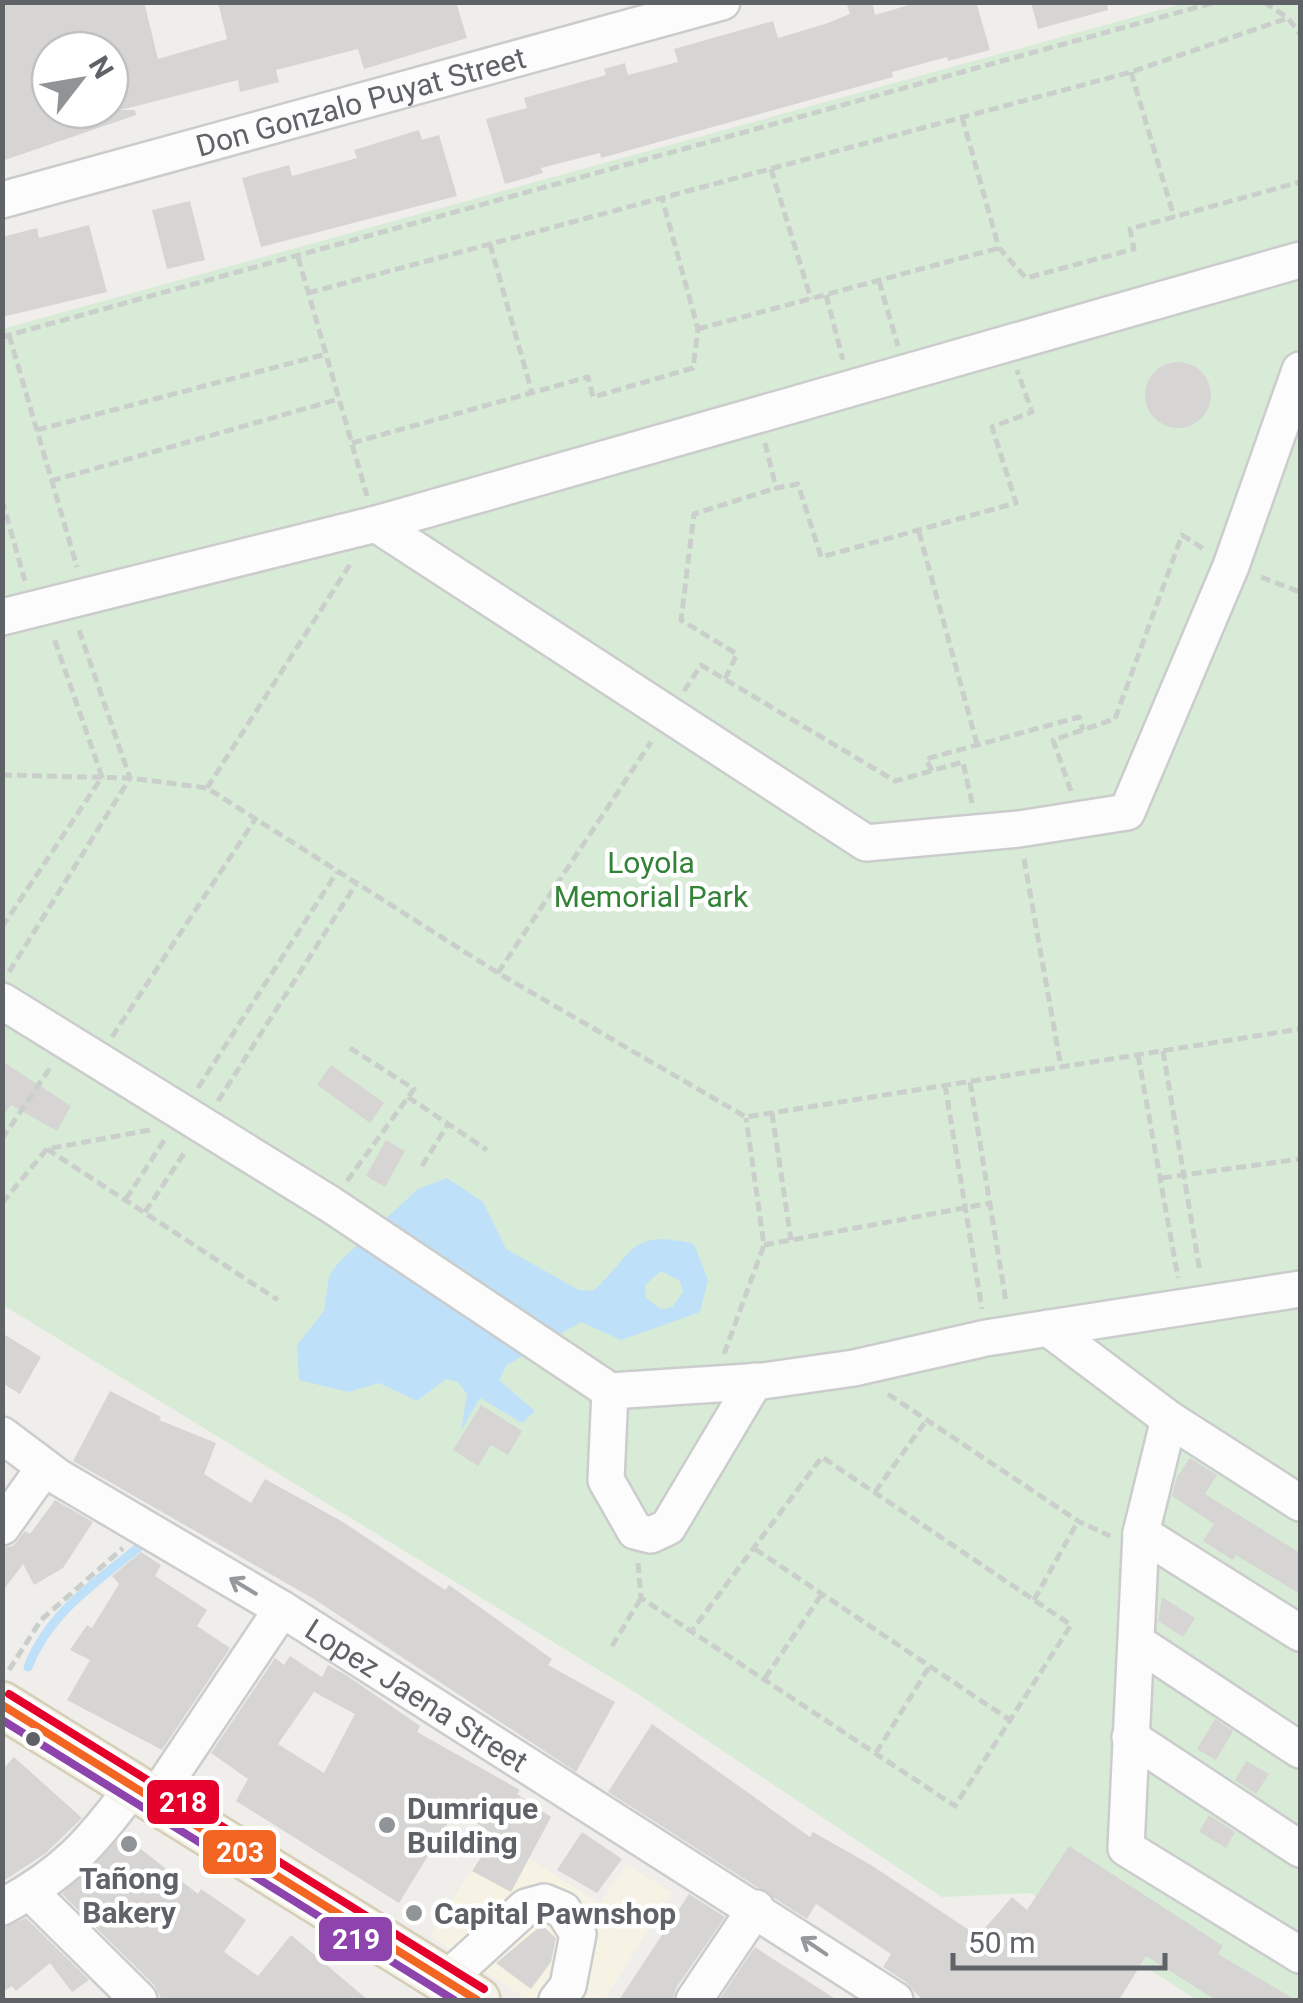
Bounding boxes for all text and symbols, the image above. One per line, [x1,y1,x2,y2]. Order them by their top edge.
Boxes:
north arrow [30,30,130,130]
street label: Don Gonzalo Puyat Street [192,39,529,163]
text: N [82,50,120,84]
park label: Loyola Memorial Park [554,845,749,914]
one-way arrow [229,1576,258,1596]
street label: Lopez Jaena Street [299,1611,535,1779]
unlabelled marker [23,1729,43,1749]
line badge: 218 [145,1778,221,1826]
text: 218 [159,1786,207,1819]
place label: Dumrique Building [407,1791,538,1860]
marker: Dumrique Building [376,1814,398,1836]
line badge: 203 [201,1828,278,1876]
marker: Tañong Bakery [118,1833,140,1855]
text: 203 [216,1836,264,1869]
place label: Tañong Bakery [79,1861,179,1930]
place label: Capital Pawnshop [434,1896,676,1931]
marker: Capital Pawnshop [403,1902,425,1924]
scale bar [953,1908,1166,1970]
line badge: 219 [317,1915,394,1963]
text: 219 [332,1923,380,1956]
text: 50 m [968,1925,1035,1960]
one-way arrow [800,1936,828,1957]

